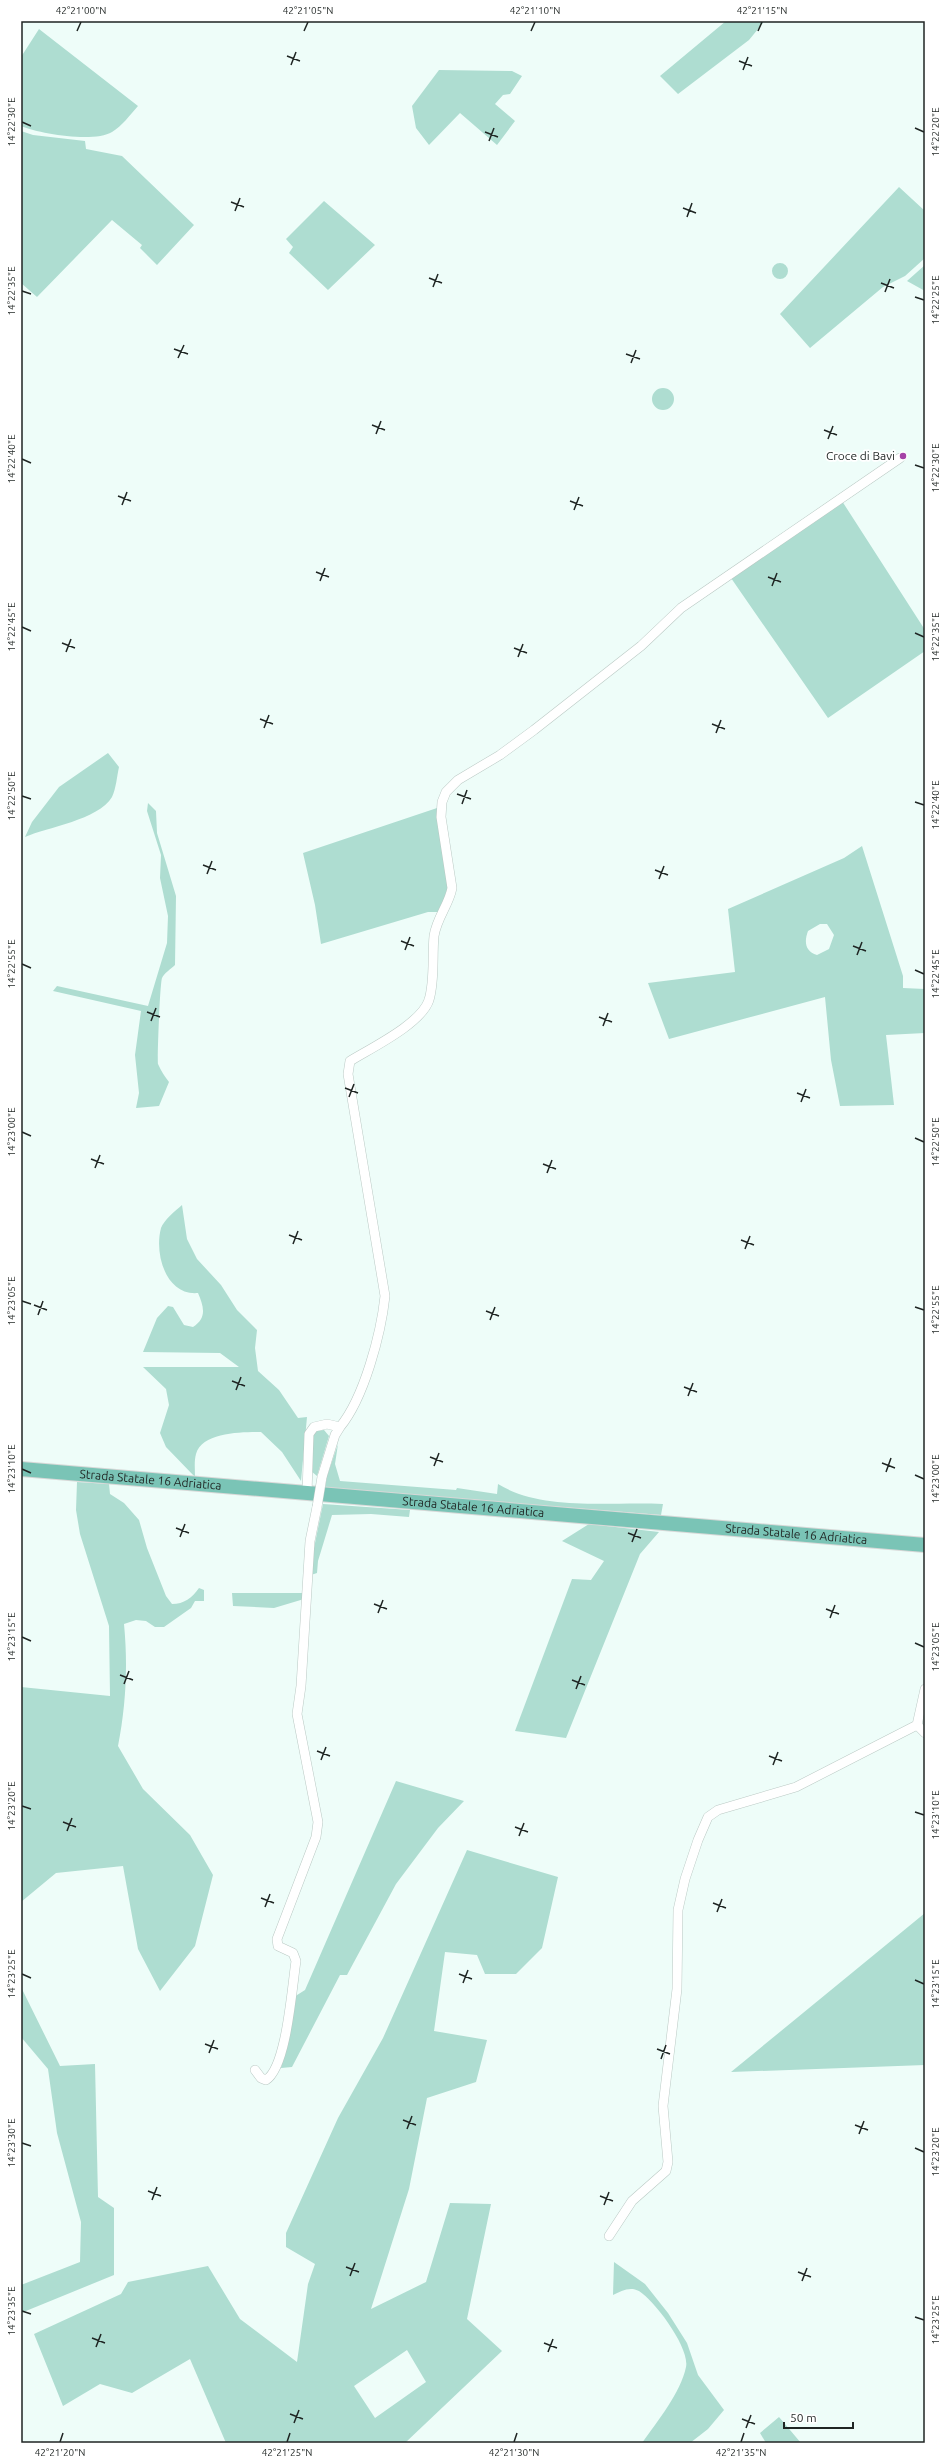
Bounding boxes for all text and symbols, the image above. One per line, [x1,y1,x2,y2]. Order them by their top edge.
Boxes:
text: 42°21'00"N [56,5,106,16]
text: 42°21'05"N [283,5,333,16]
text: 42°21'10"N [510,5,560,16]
text: 42°21'15"N [737,5,787,16]
text: 14°22'30"E [6,97,17,147]
text: 14°22'20"E [930,107,941,157]
text: 14°22'35"E [6,266,17,316]
text: 14°22'25"E [930,275,941,325]
text: 14°22'40"E [6,434,17,484]
text: 14°22'30"E [930,443,941,493]
place label: Croce di Bavi [826,449,895,462]
marker: Croce di Bavi [898,451,908,461]
text: 14°22'45"E [6,602,17,652]
text: 14°22'35"E [930,612,941,662]
text: 14°22'50"E [6,771,17,821]
text: 14°22'40"E [930,780,941,830]
text: 14°22'55"E [6,939,17,989]
text: 14°22'45"E [930,949,941,999]
text: 14°23'00"E [6,1107,17,1157]
text: 14°22'50"E [930,1117,941,1167]
text: 14°23'05"E [6,1276,17,1326]
text: 14°22'55"E [930,1285,941,1335]
text: 14°23'10"E [6,1444,17,1494]
text: 14°23'00"E [930,1454,941,1504]
street label: Strada Statale 16 Adriatica [79,1467,222,1492]
street label: Strada Statale 16 Adriatica [402,1494,545,1519]
street label: Strada Statale 16 Adriatica [725,1521,868,1546]
text: 14°23'15"E [6,1612,17,1662]
text: 14°23'05"E [930,1622,941,1672]
text: 14°23'20"E [6,1781,17,1831]
text: 14°23'10"E [930,1790,941,1840]
text: 14°23'25"E [6,1949,17,1999]
text: 14°23'15"E [930,1959,941,2009]
text: 14°23'30"E [6,2118,17,2168]
text: 14°23'20"E [930,2127,941,2177]
text: 14°23'35"E [6,2286,17,2336]
text: 14°23'25"E [930,2295,941,2345]
scale bar [784,2404,853,2430]
text: 50 m [790,2411,817,2424]
text: 42°21'20"N [35,2447,85,2458]
text: 42°21'25"N [262,2447,312,2458]
text: 42°21'30"N [489,2447,539,2458]
text: 42°21'35"N [716,2447,766,2458]

